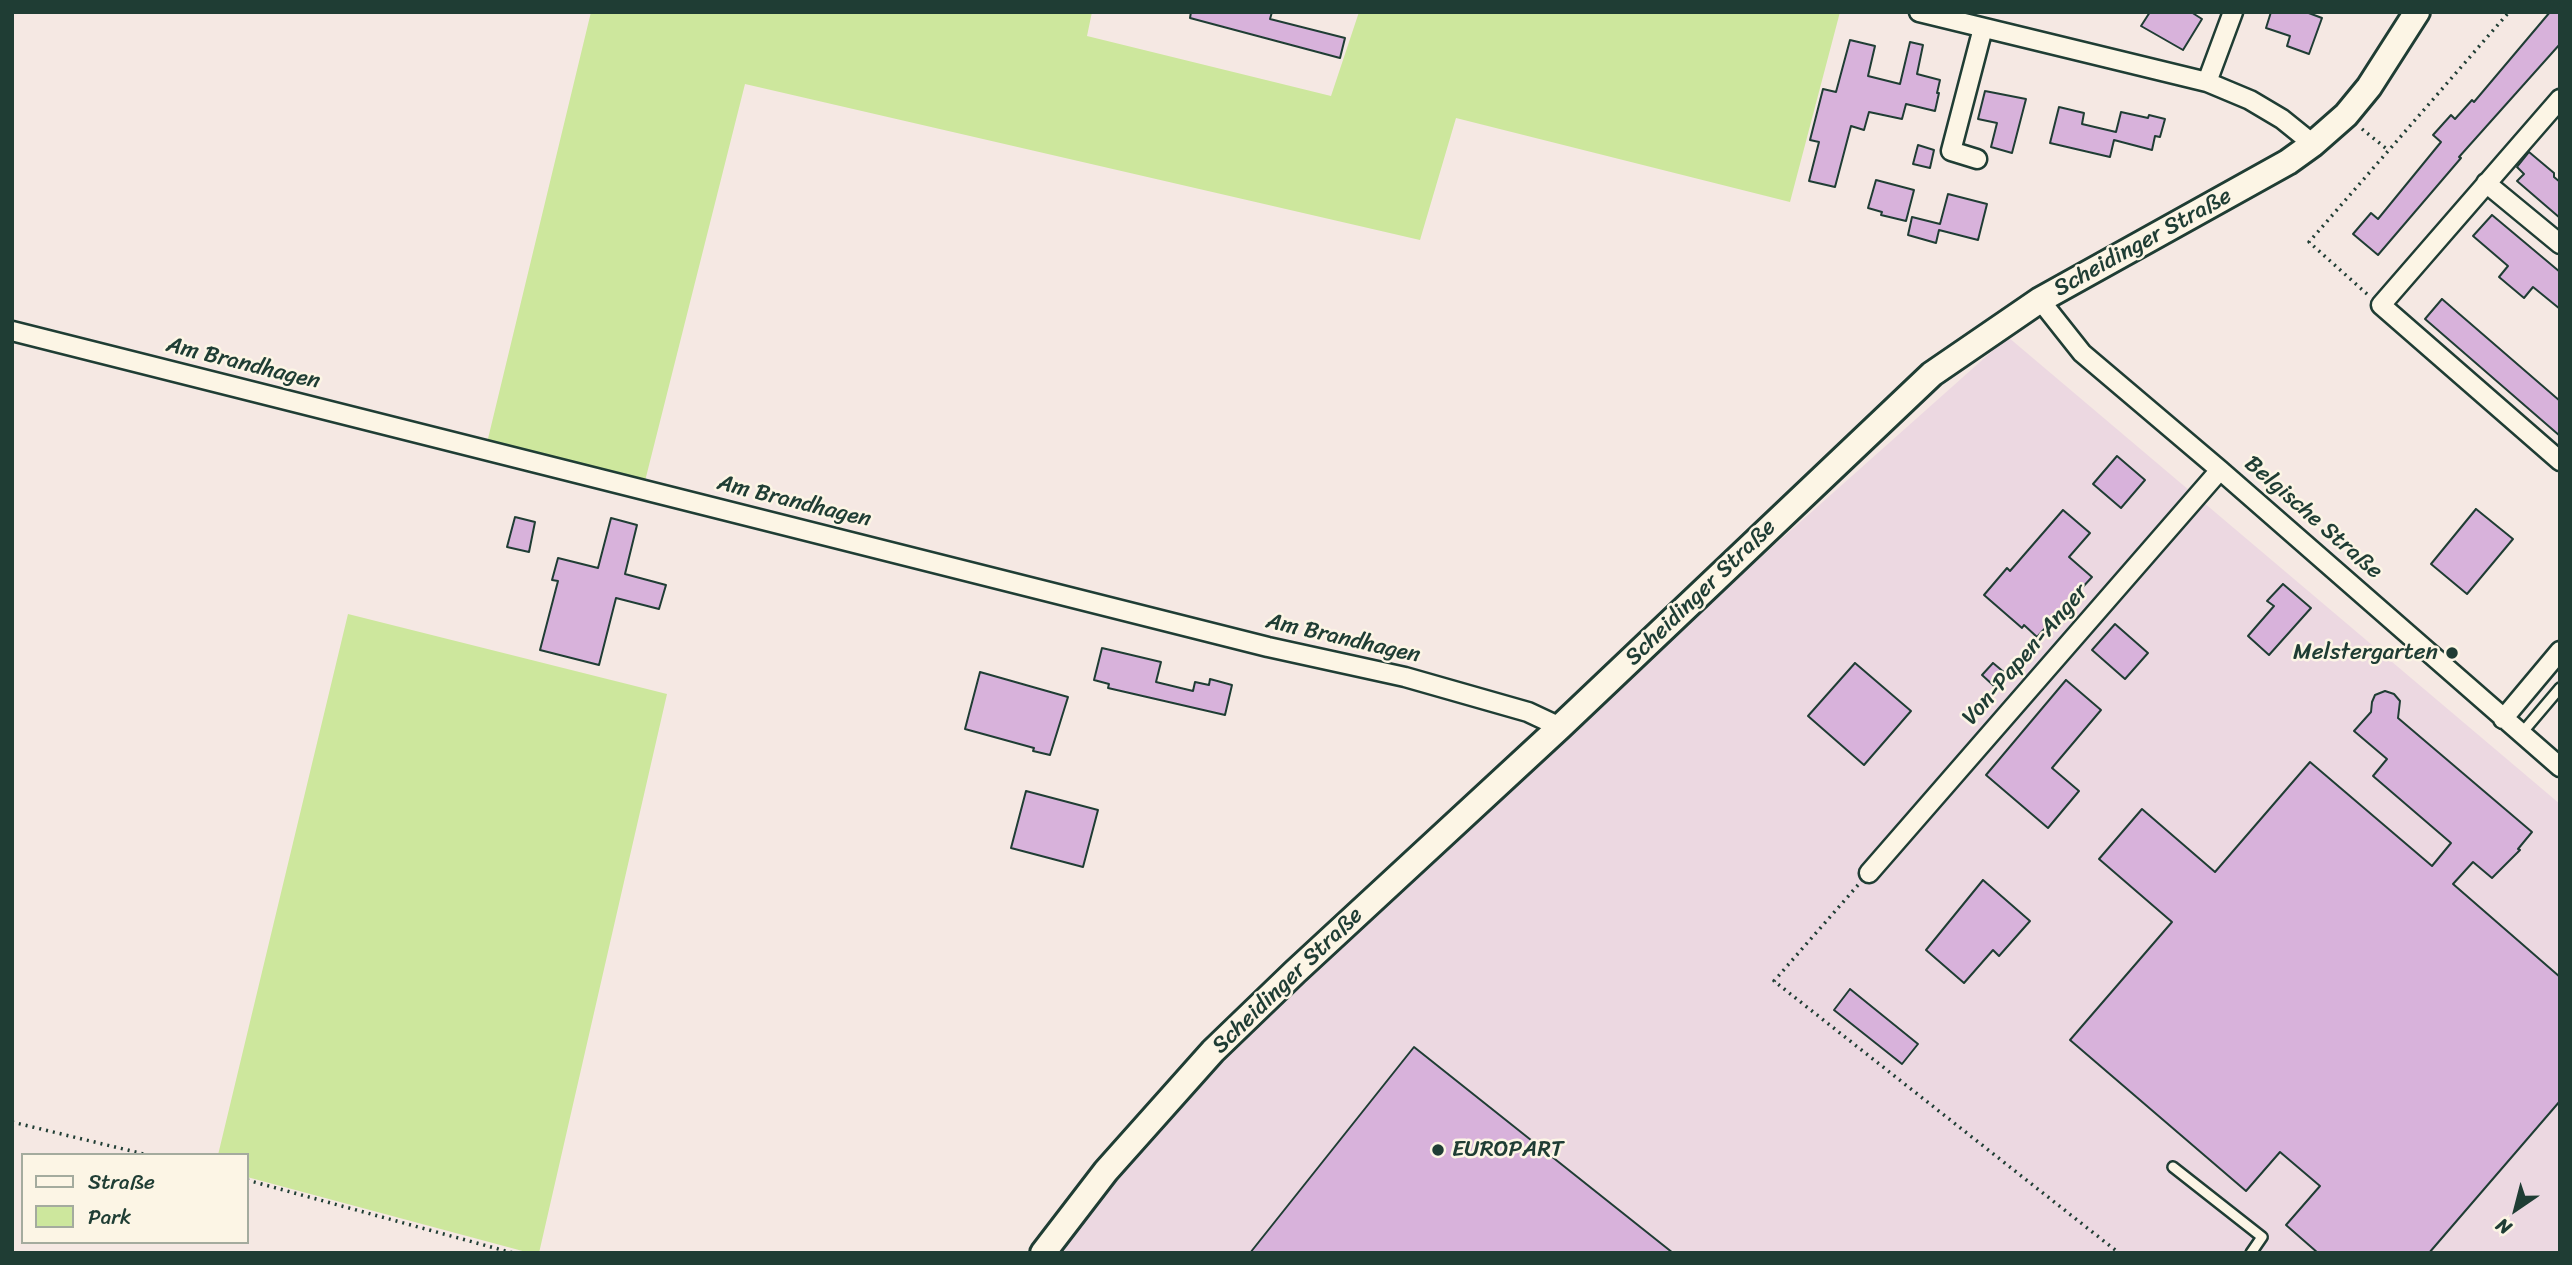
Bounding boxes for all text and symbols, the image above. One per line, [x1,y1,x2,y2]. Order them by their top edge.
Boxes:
street label: Scheidinger Straße [2049,183,2237,303]
street label: Am Brandhagen [163,332,323,396]
street label: Belgische Straße [2238,450,2388,586]
street label: Am Brandhagen [714,470,874,534]
street label: Scheidinger Straße [1620,514,1782,672]
street label: Von-Papen-Anger [1957,579,2095,731]
street label: Am Brandhagen [1263,608,1423,670]
place label: Melstergarten [2293,639,2438,667]
marker: Melstergarten [2444,645,2460,661]
street label: Scheidinger Straße [1207,902,1369,1060]
place label: EUROPART [1452,1136,1564,1164]
marker: EUROPART [1430,1142,1446,1158]
legend [21,1153,248,1244]
text: Straße [88,1163,155,1201]
north arrow [2481,1174,2551,1244]
text: Park [88,1198,131,1236]
text: N [2489,1209,2519,1244]

